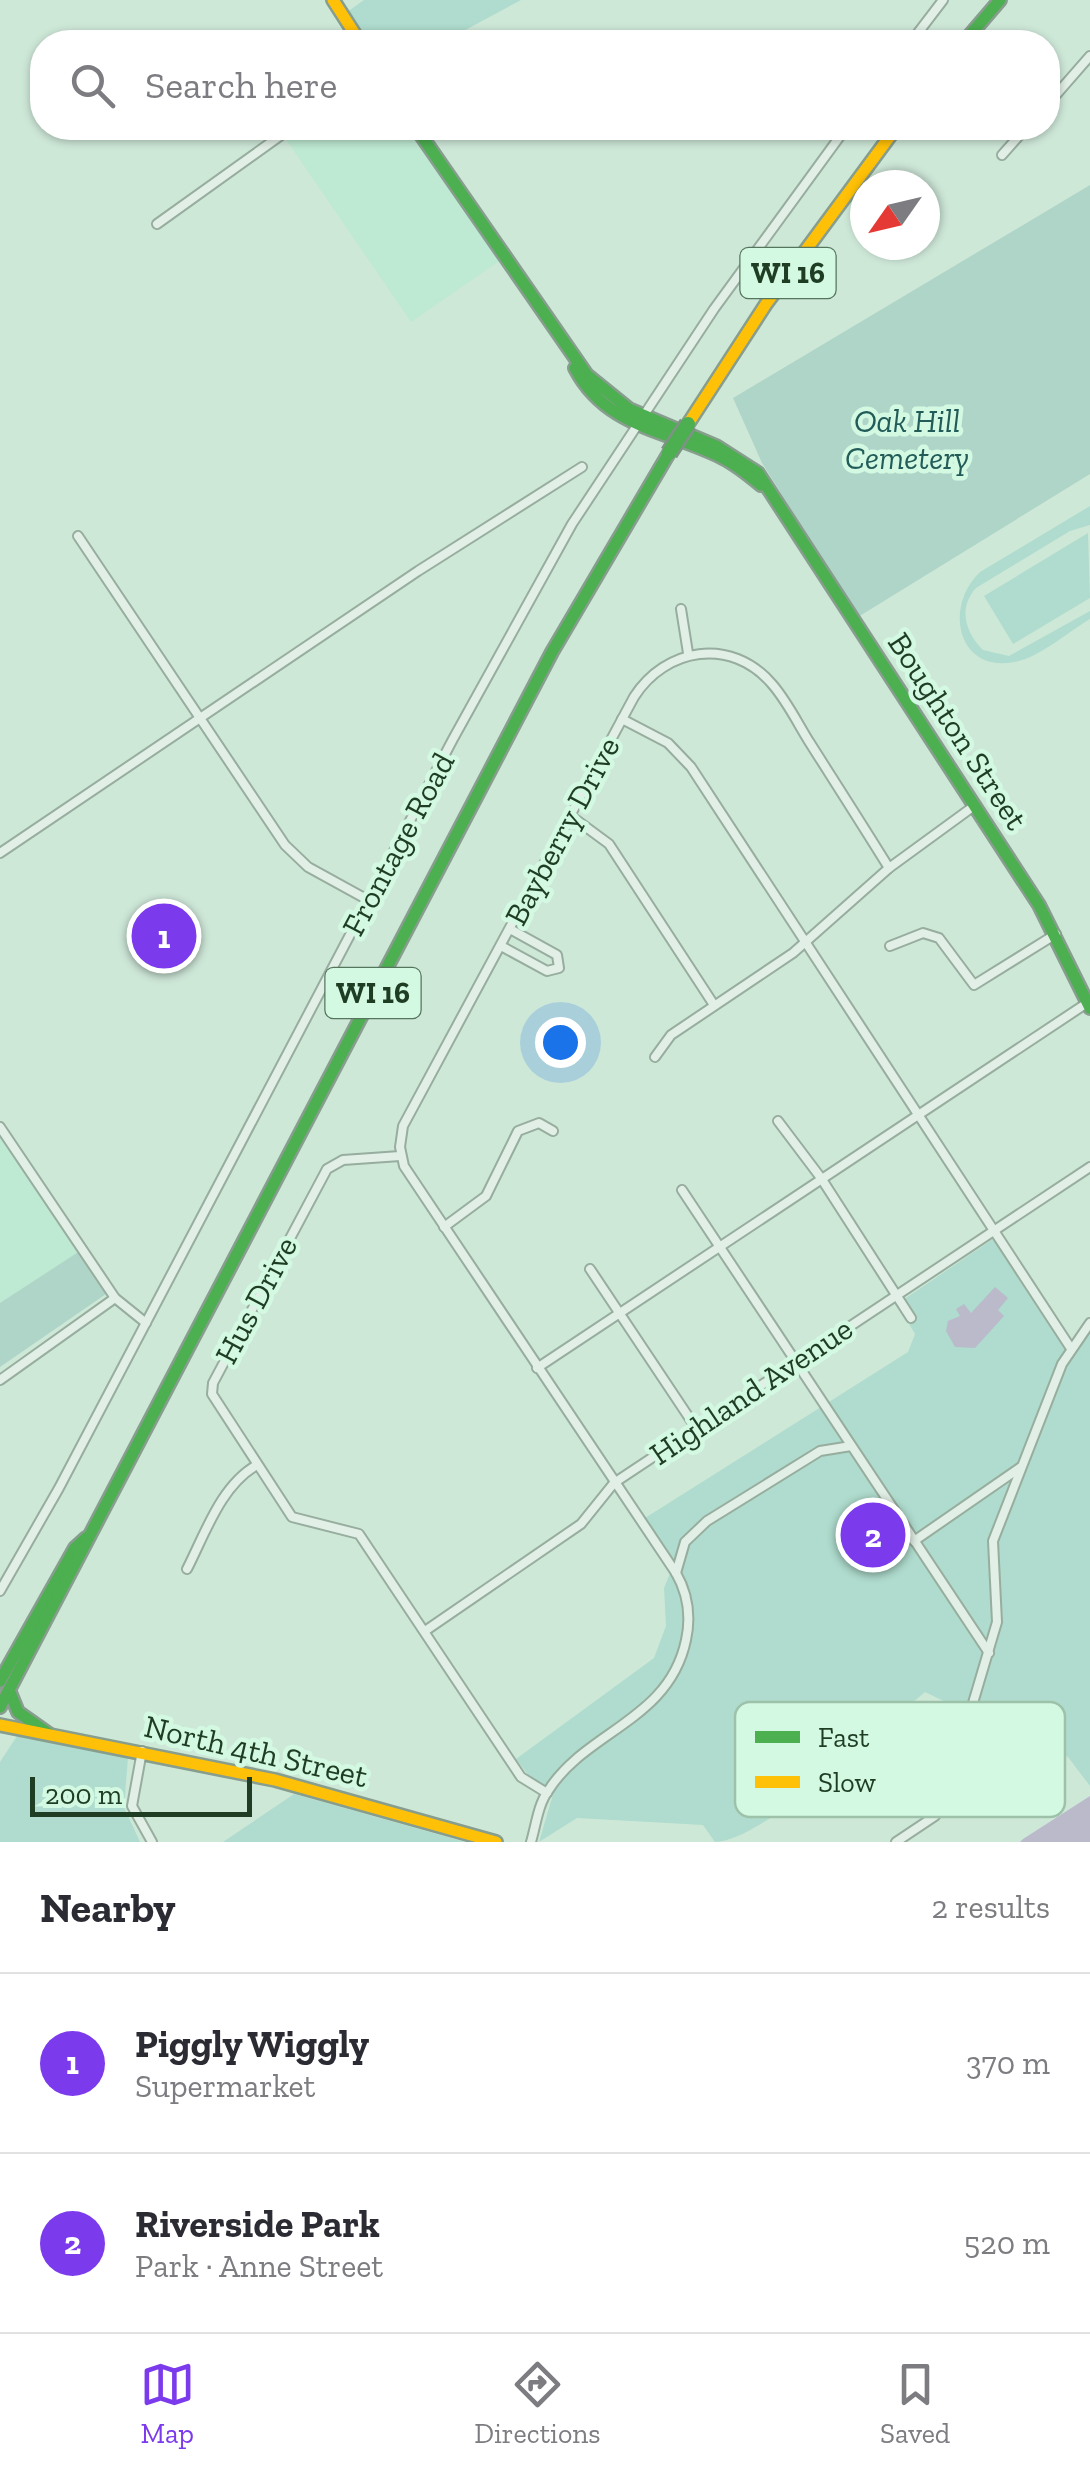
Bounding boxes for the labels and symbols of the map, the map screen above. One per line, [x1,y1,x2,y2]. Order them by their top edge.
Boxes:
north arrow [850,170,940,260]
road number: WI 16 [740,248,836,298]
park label: Oak Hill Cemetery [845,402,969,477]
street label: Boughton Street [880,625,1036,837]
street label: Bayberry Drive [496,730,628,932]
street label: Frontage Road [334,746,462,942]
pin: 1 [132,898,196,974]
road number: WI 16 [326,968,420,1018]
your location [535,1017,586,1068]
street label: Hus Drive [207,1230,305,1370]
street label: Highland Avenue [642,1309,860,1473]
pin: 2 [840,1498,906,1572]
legend [735,1702,1065,1817]
street label: North 4th Street [141,1707,371,1795]
text: Fast [818,1721,870,1754]
text: Slow [818,1766,876,1799]
scale bar [30,1772,252,1816]

